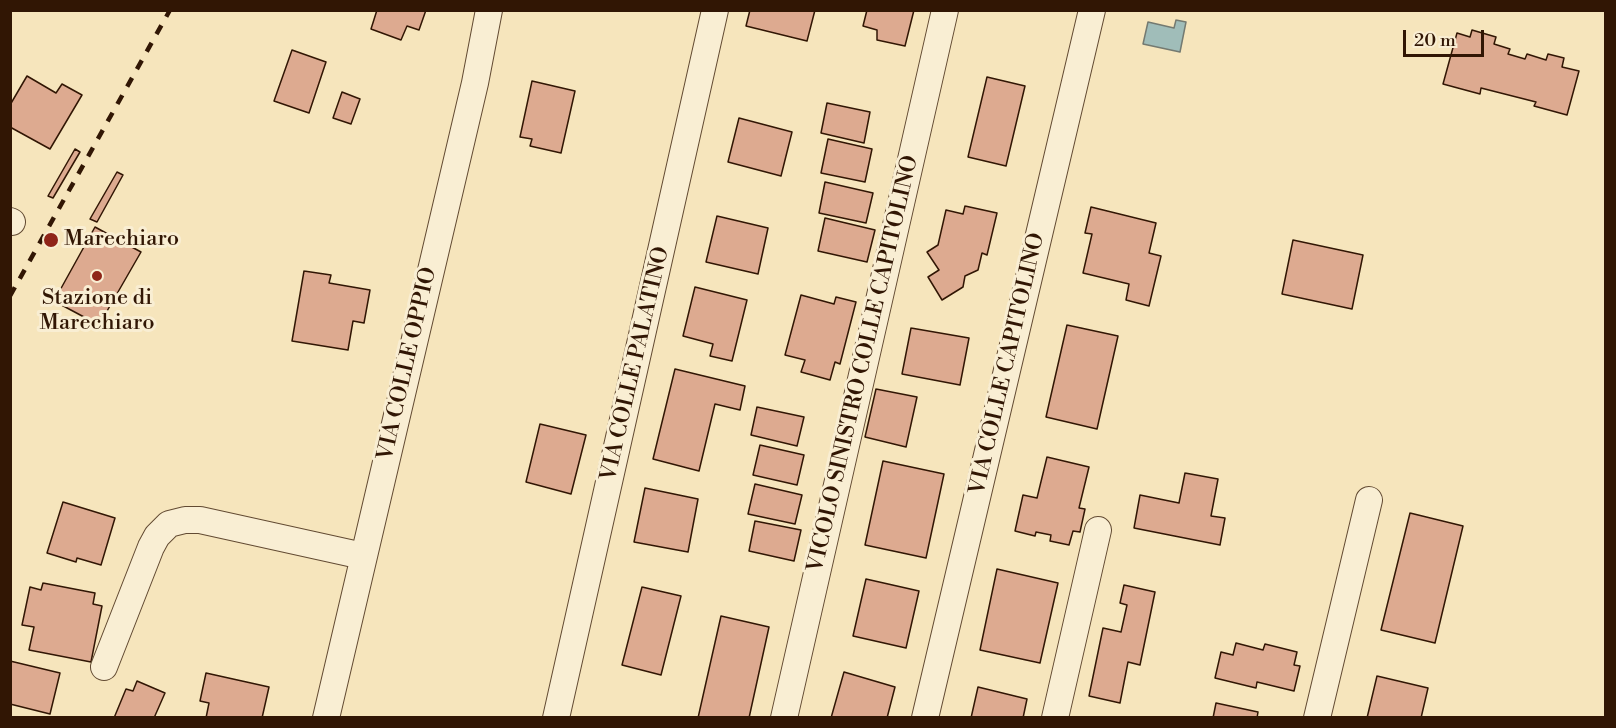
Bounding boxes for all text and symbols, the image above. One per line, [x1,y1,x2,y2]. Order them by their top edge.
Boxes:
scale bar [1406,18,1487,56]
text: 20 m [1414,29,1456,52]
street label: VICOLO SINISTRO COLLE CAPITOLINO [803,153,925,575]
place label: Marechiaro [64,227,179,253]
marker: Marechiaro [42,231,60,249]
street label: VIA COLLE CAPITOLINO [965,231,1051,497]
street label: VIA COLLE PALATINO [596,244,676,484]
street label: VIA COLLE OPPIO [373,265,443,463]
marker: Stazione di Marechiaro [90,269,104,283]
place label: Stazione di Marechiaro [39,286,155,338]

